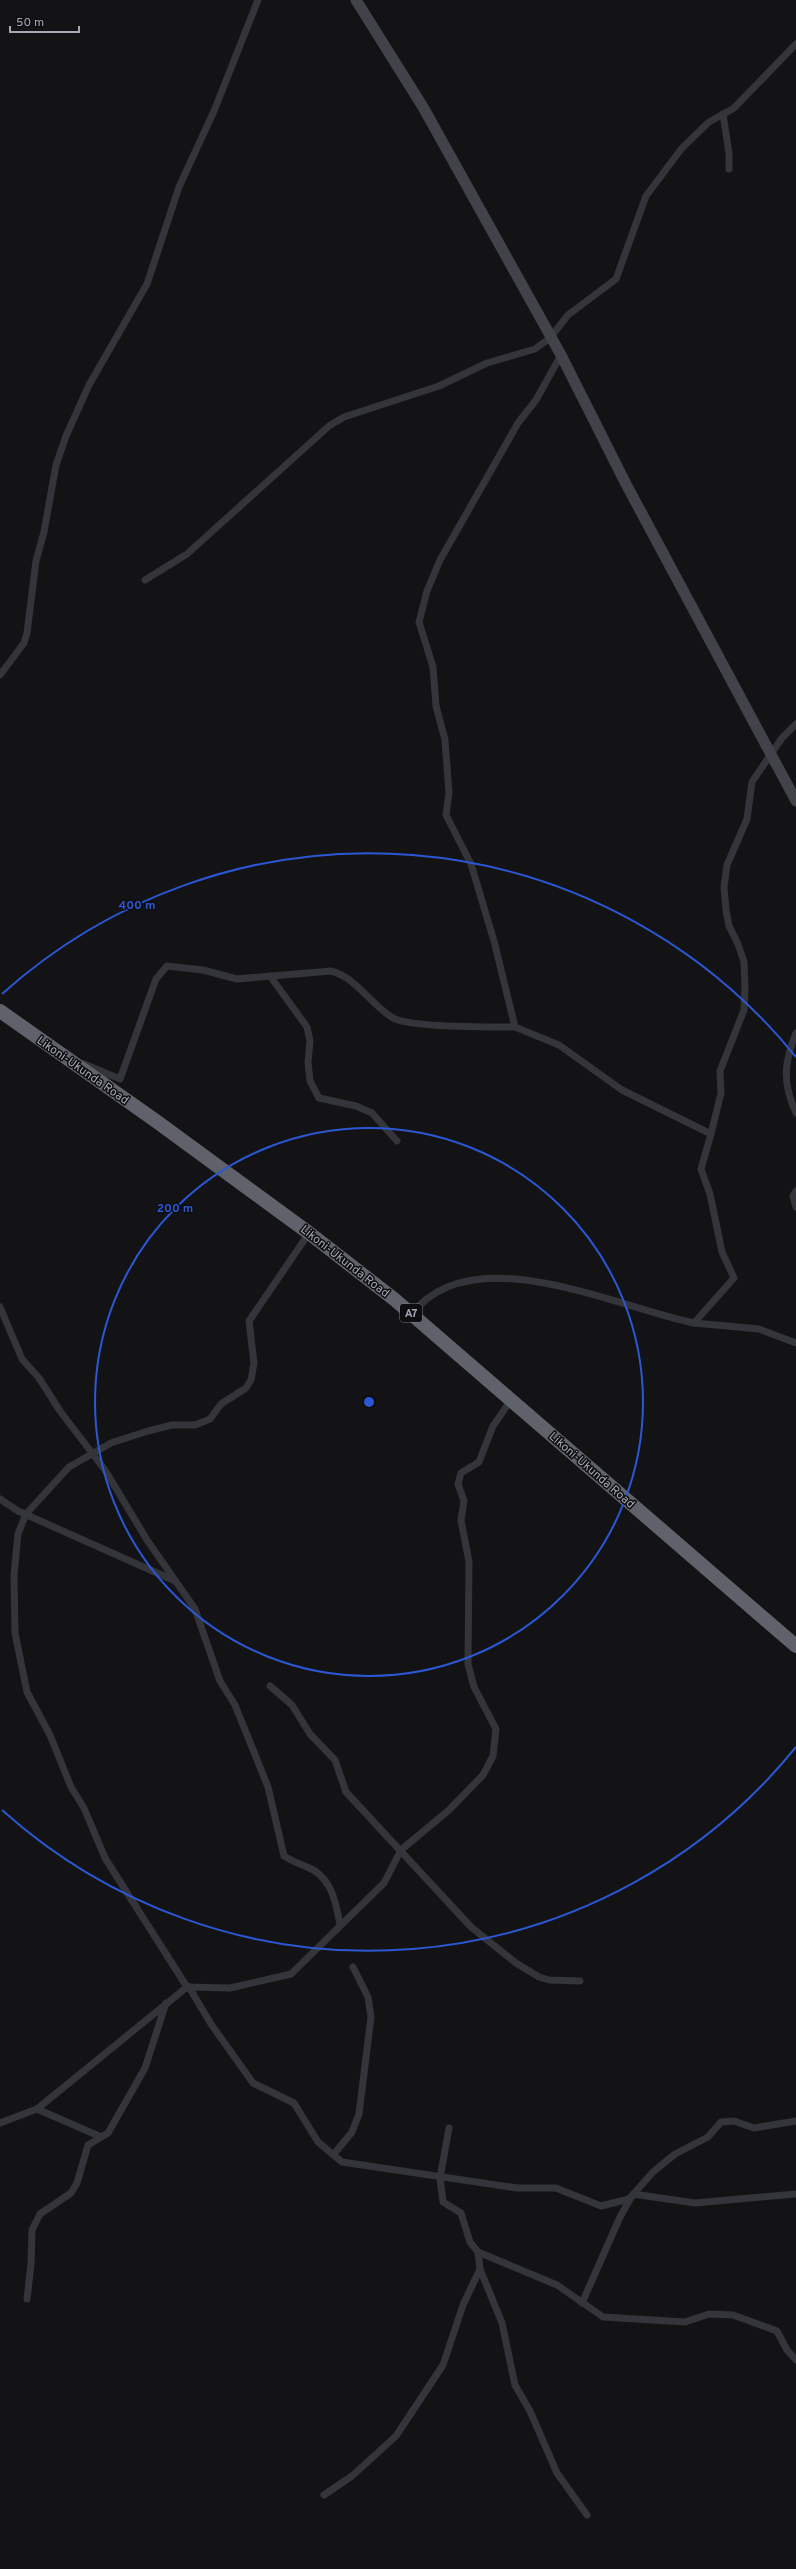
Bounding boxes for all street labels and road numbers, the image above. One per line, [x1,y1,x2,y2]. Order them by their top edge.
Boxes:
street label: Likoni-Ukunda Road [33,1033,132,1109]
street label: Likoni-Ukunda Road [297,1222,392,1302]
road number: A7 [400,1304,422,1322]
street label: Likoni-Ukunda Road [545,1429,638,1513]

